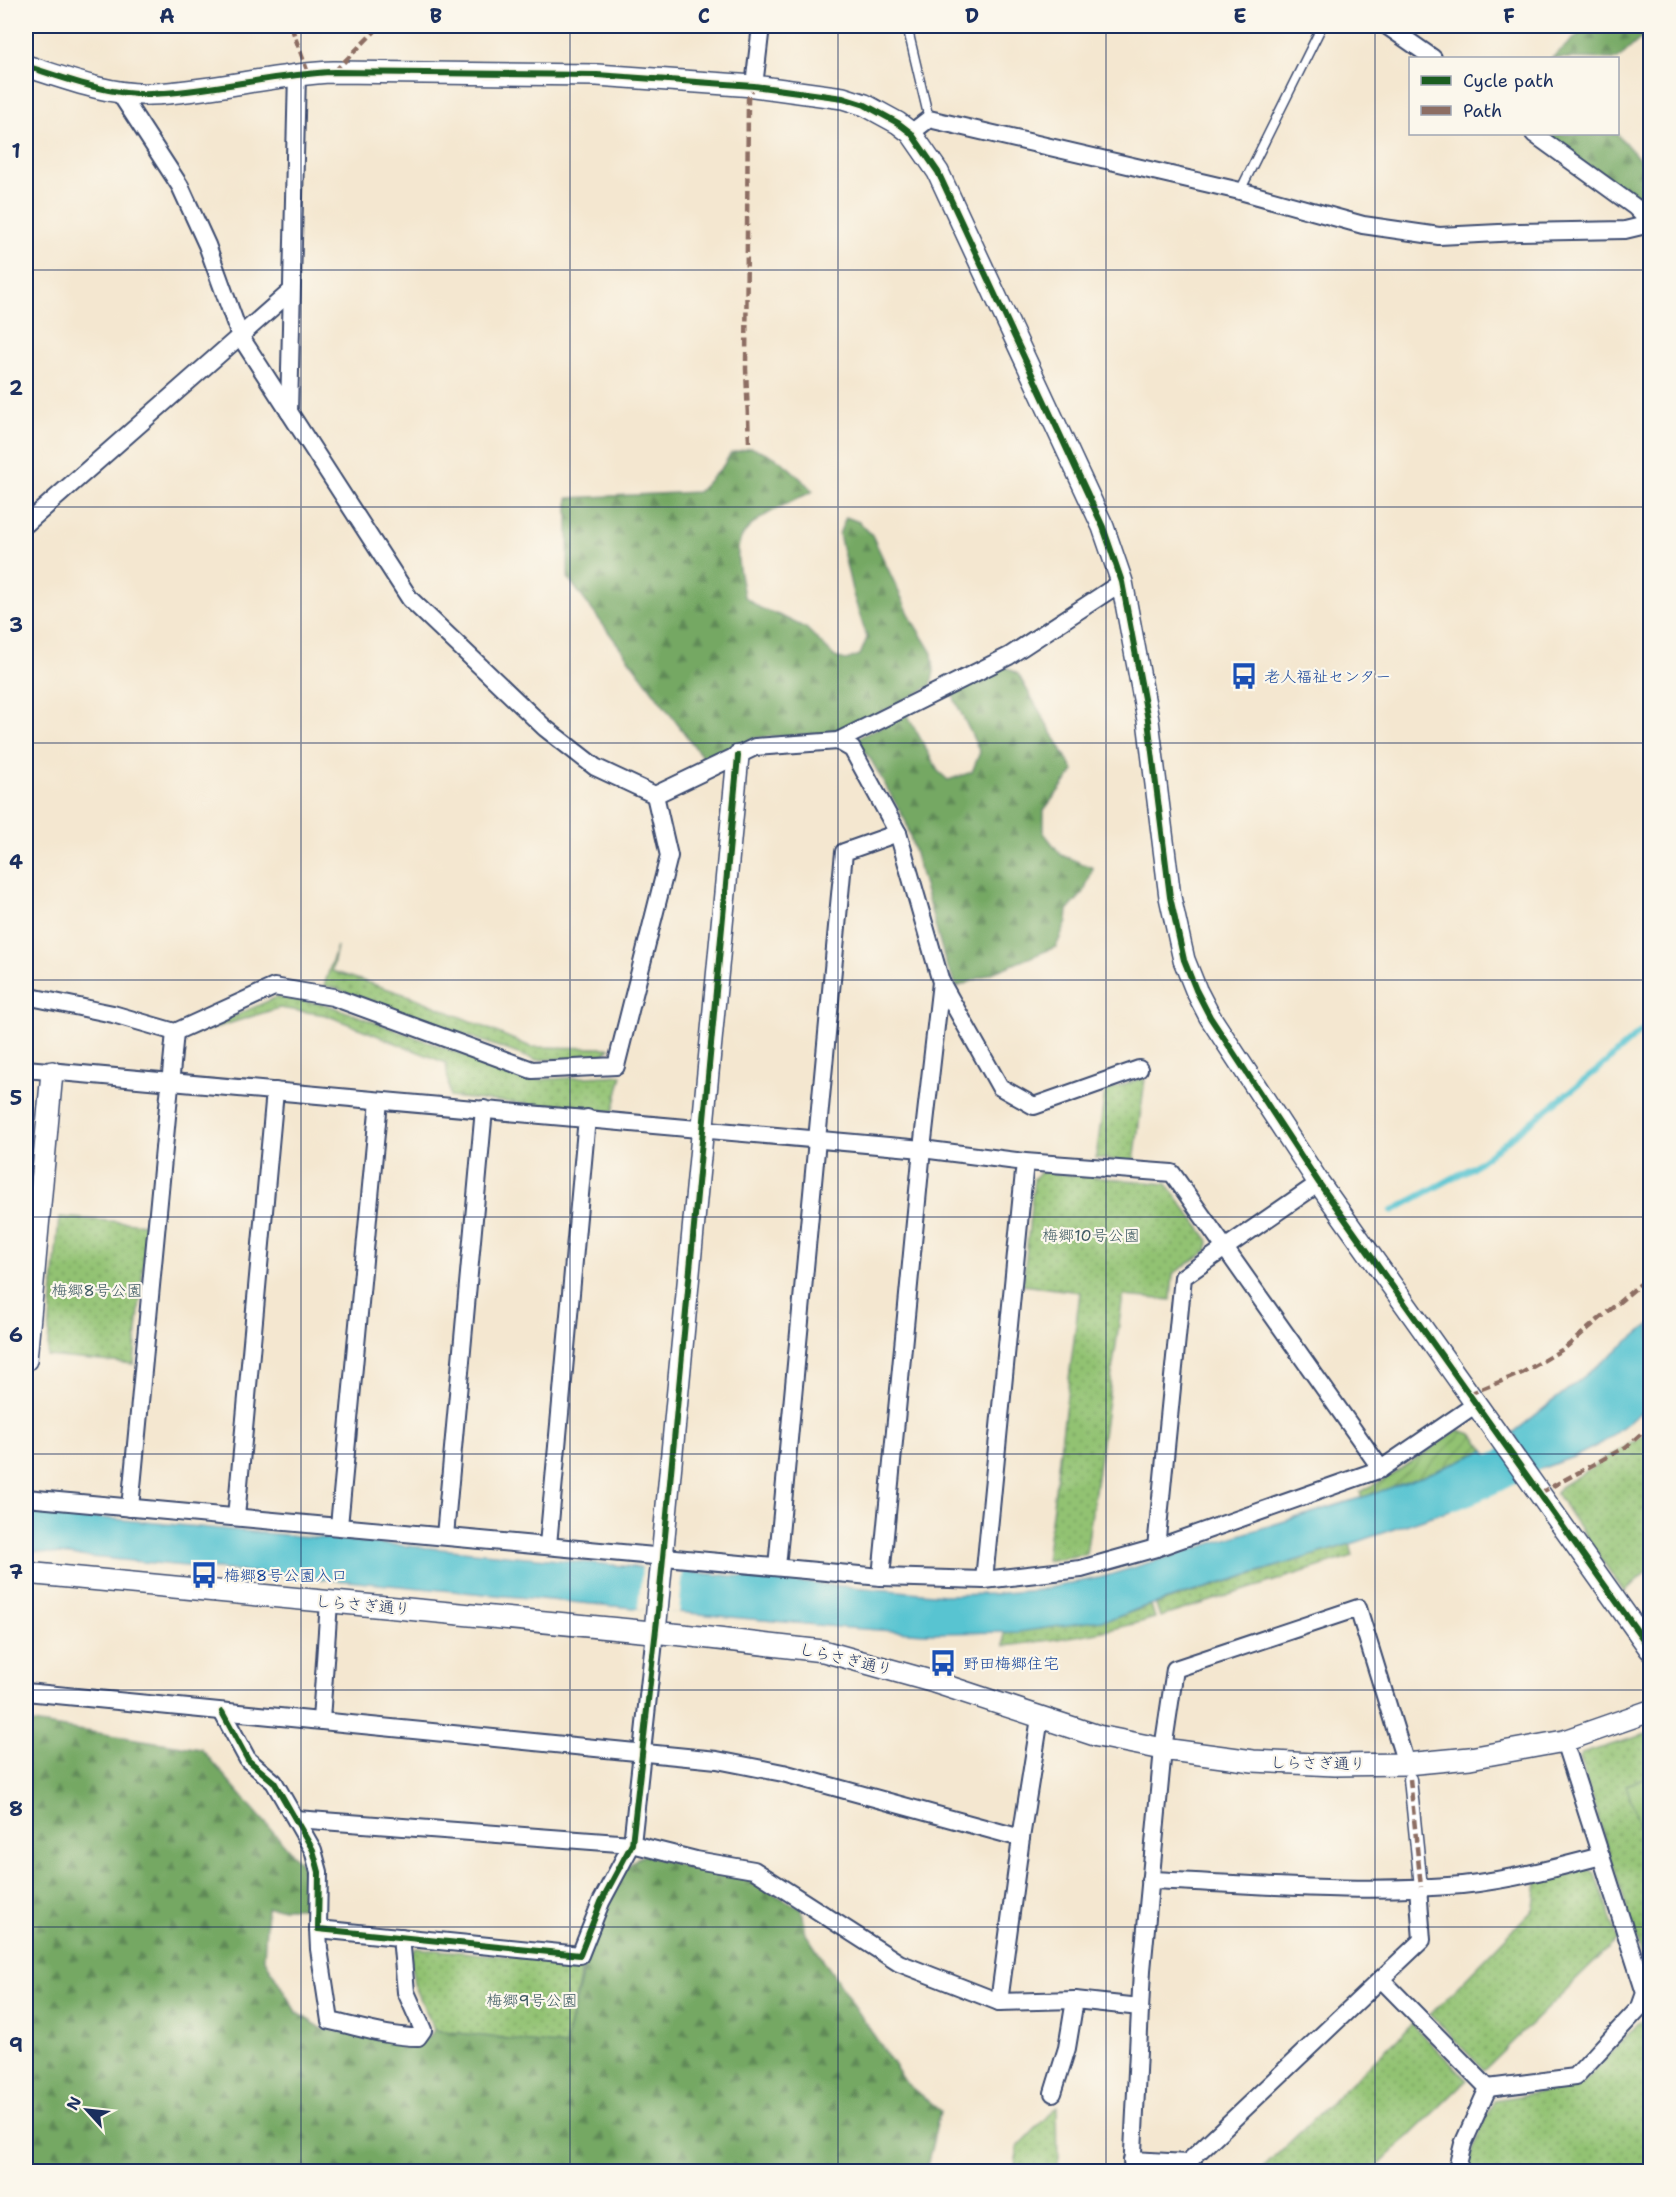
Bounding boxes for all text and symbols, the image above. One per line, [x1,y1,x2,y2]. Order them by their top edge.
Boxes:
text: A [159,3,175,29]
text: B [430,3,442,29]
text: C [698,3,710,29]
text: D [965,3,979,29]
text: E [1233,3,1247,29]
text: F [1503,3,1515,29]
legend [1409,57,1619,135]
text: Cycle path [1463,69,1554,93]
text: Path [1463,99,1502,123]
text: 1 [11,138,21,164]
text: 2 [9,375,23,401]
text: 3 [9,612,23,638]
bus stop icon: 老人福祉センター [1229,661,1259,691]
place label: 老人福祉センター [1264,666,1391,687]
text: 4 [9,849,23,875]
text: 5 [10,1085,22,1111]
park label: 梅郷10号公園 [1042,1225,1140,1246]
park label: 梅郷8号公園 [51,1280,143,1301]
text: 6 [9,1322,23,1348]
text: 7 [9,1559,23,1585]
bus stop icon: 梅郷8号公園入口 [189,1560,219,1590]
place label: 梅郷8号公園入口 [224,1565,347,1586]
street label: しらさぎ通り [315,1590,411,1620]
street label: しらさぎ通り [797,1638,895,1680]
bus stop icon: 野田梅郷住宅 [928,1648,958,1678]
place label: 野田梅郷住宅 [963,1653,1059,1674]
street label: しらさぎ通り [1270,1752,1366,1774]
text: 8 [9,1796,23,1822]
park label: 梅郷9号公園 [486,1990,578,2011]
text: 9 [9,2032,23,2058]
north arrow [57,2080,117,2140]
text: N [62,2093,86,2114]

